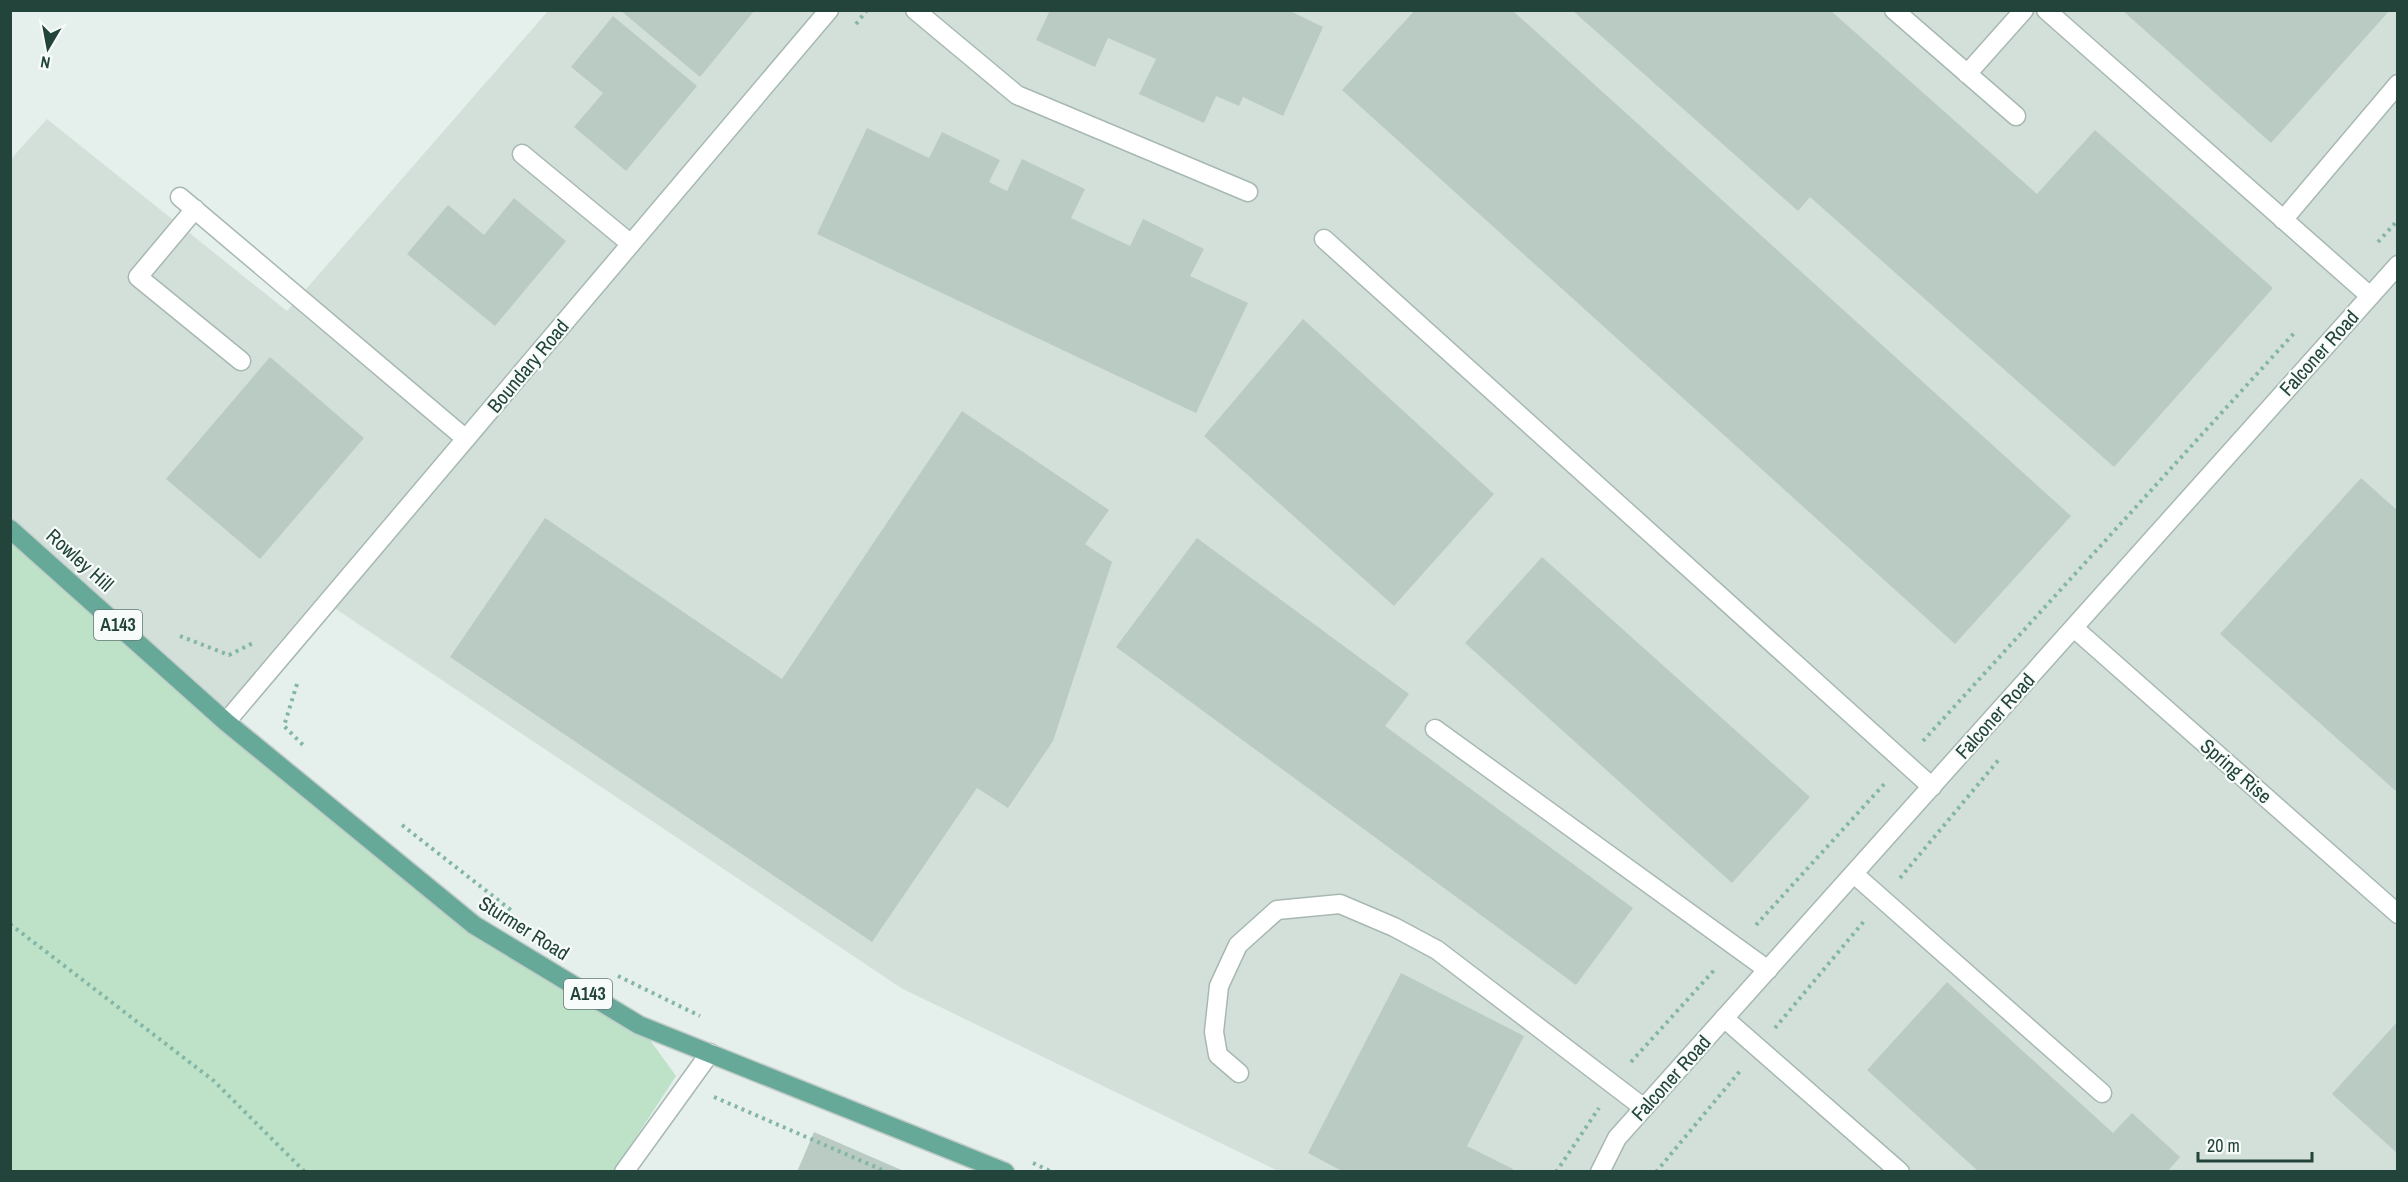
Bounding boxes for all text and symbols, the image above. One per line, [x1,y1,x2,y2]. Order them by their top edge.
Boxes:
north arrow [18,18,78,78]
text: N [39,51,52,74]
street label: Falconer Road [2273,304,2364,401]
street label: Boundary Road [481,313,575,418]
street label: Rowley Hill [41,522,120,597]
road number: A143 [94,610,142,640]
street label: Falconer Road [1949,667,2040,764]
street label: Spring Rise [2195,732,2278,809]
street label: Sturmer Road [474,889,575,966]
road number: A143 [564,979,612,1009]
street label: Falconer Road [1625,1029,1716,1126]
scale bar [2198,1125,2312,1163]
text: 20 m [2207,1133,2240,1158]

